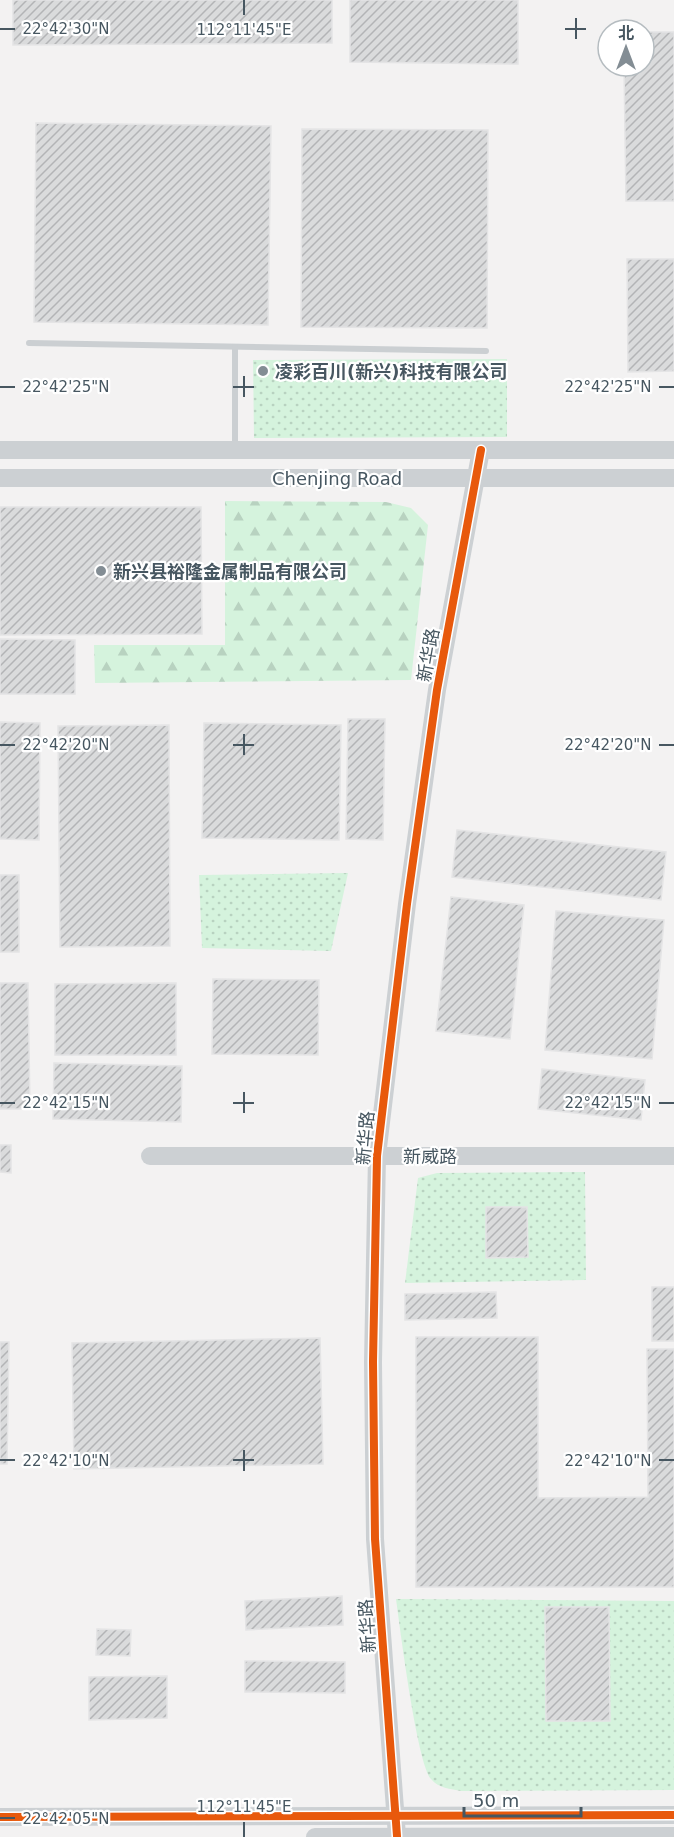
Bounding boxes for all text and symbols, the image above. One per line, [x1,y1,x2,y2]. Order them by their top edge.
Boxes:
north arrow [596,18,656,78]
text: 22°42'30"N [22,20,110,38]
text: 112°11'45"E [197,21,291,39]
text: 北 [618,24,634,43]
place label: 凌彩百川(新兴)科技有限公司 [275,361,507,382]
marker: 凌彩百川(新兴)科技有限公司 [256,364,270,378]
text: 22°42'25"N [22,378,110,396]
text: 22°42'25"N [564,378,652,396]
street label: Chenjing Road [272,468,402,489]
place label: 新兴县裕隆金属制品有限公司 [113,561,347,582]
marker: 新兴县裕隆金属制品有限公司 [94,564,108,578]
street label: 新华路 [413,627,443,683]
text: 22°42'20"N [22,736,110,754]
text: 22°42'20"N [564,736,652,754]
text: 22°42'15"N [22,1094,110,1112]
text: 22°42'15"N [564,1094,652,1112]
street label: 新华路 [352,1110,378,1166]
street label: 新威路 [403,1146,457,1167]
text: 22°42'10"N [22,1452,110,1470]
text: 22°42'10"N [564,1452,652,1470]
street label: 新华路 [355,1598,379,1654]
scale bar [464,1780,581,1818]
text: 50 m [473,1790,519,1811]
text: 112°11'45"E [197,1798,291,1816]
text: 22°42'05"N [22,1810,110,1828]

